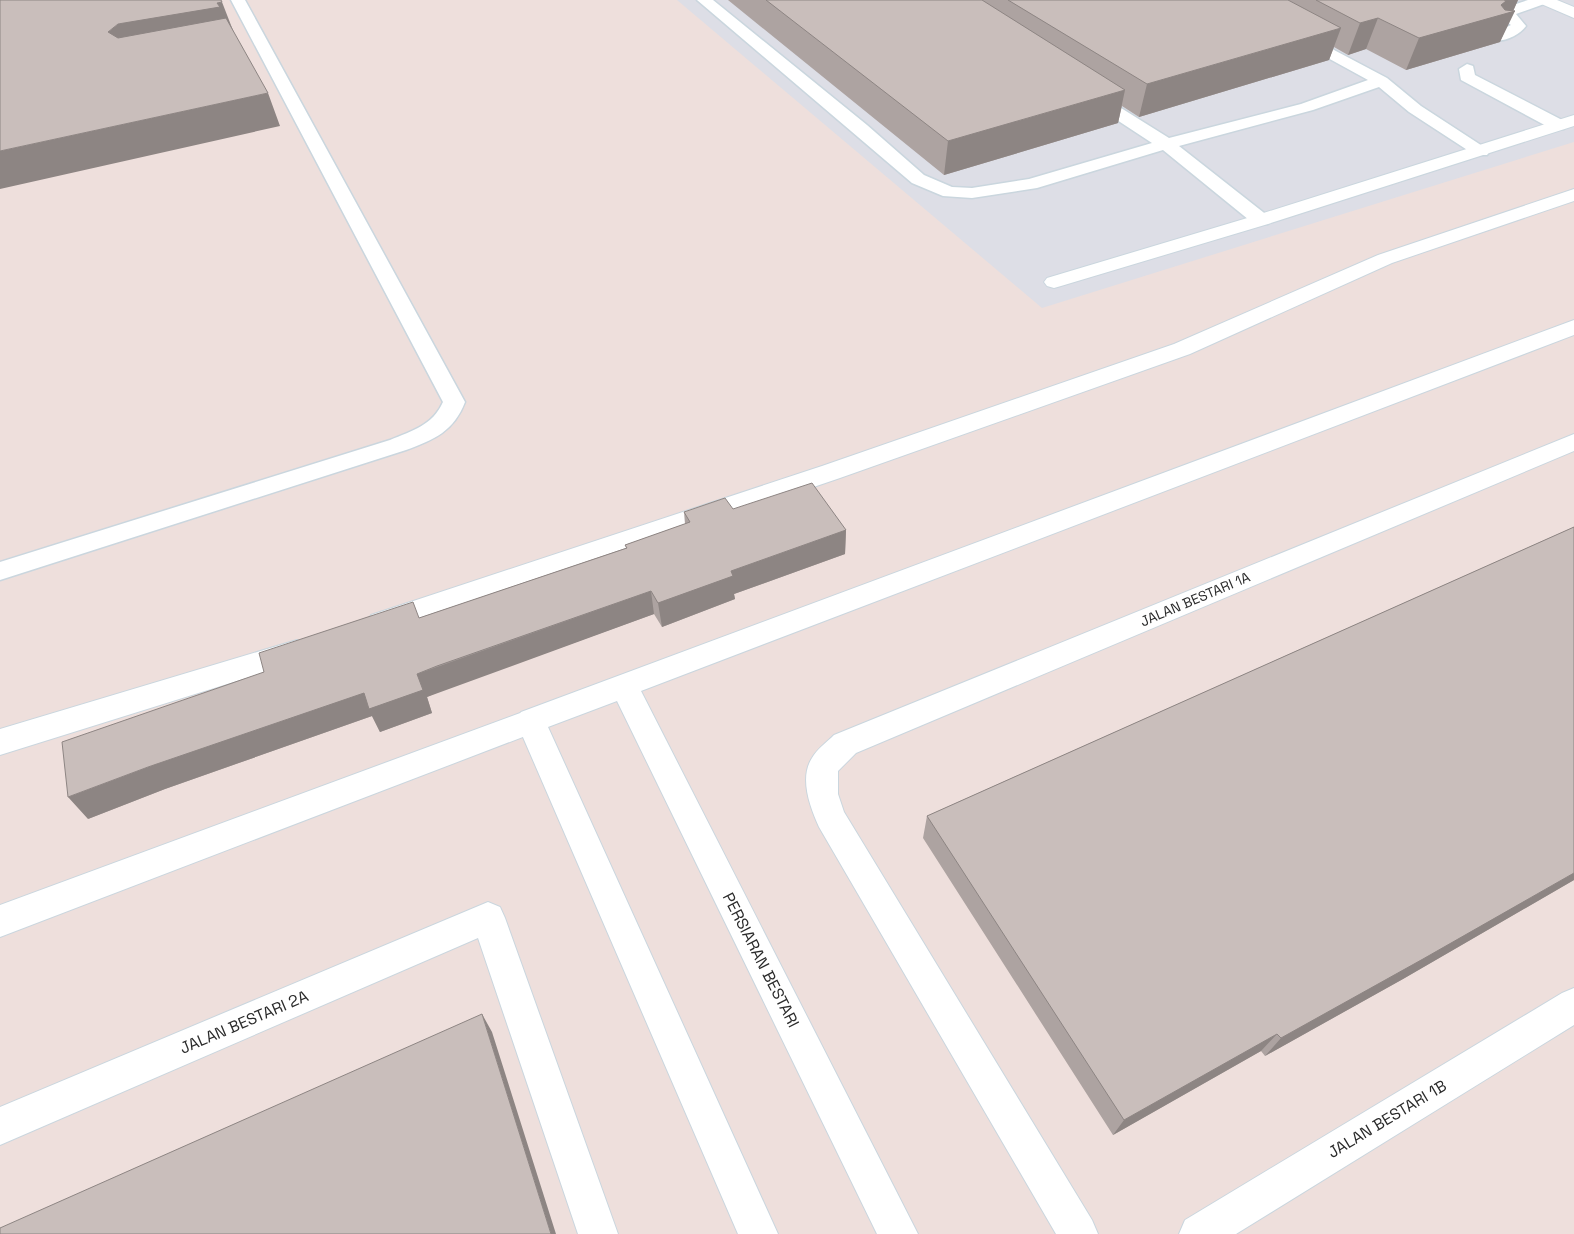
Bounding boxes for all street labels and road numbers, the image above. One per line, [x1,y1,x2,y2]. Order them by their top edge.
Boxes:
street label: JALAN BESTARI 1A [1137,568,1253,630]
street label: PERSIARAN BESTARI [718,889,804,1031]
street label: JALAN BESTARI 2A [177,985,311,1059]
street label: JALAN BESTARI 1B [1324,1075,1450,1163]

